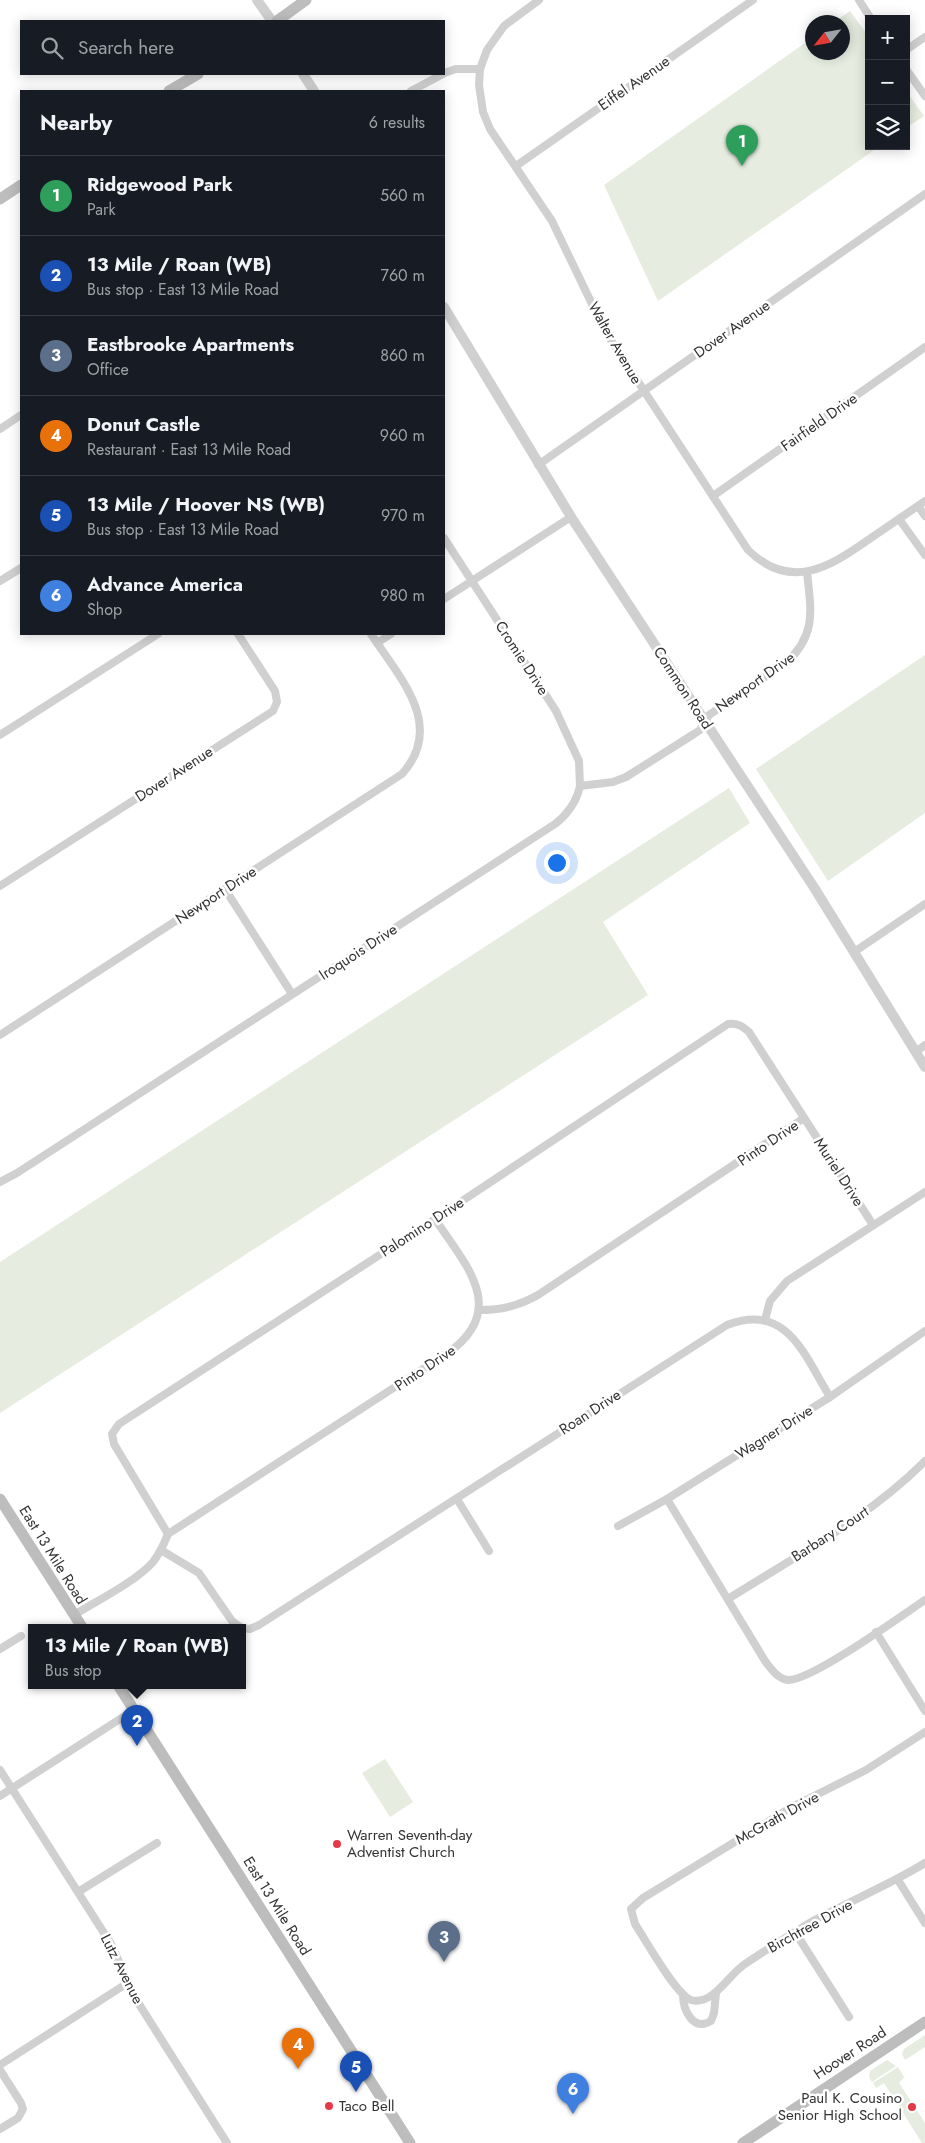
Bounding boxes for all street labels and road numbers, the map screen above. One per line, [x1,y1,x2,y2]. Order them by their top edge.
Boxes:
street label: Eiffel Avenue [594,50,675,116]
street label: Dover Avenue [689,294,775,363]
street label: Walter Avenue [583,298,648,388]
street label: Fairfield Drive [776,387,862,457]
street label: Cromie Drive [490,617,554,700]
street label: Common Road [648,642,718,734]
street label: Newport Drive [711,646,799,718]
street label: Dover Avenue [131,740,217,807]
street label: Newport Drive [171,860,261,929]
street label: Iroquois Drive [315,918,402,986]
street label: Pinto Drive [733,1114,803,1172]
street label: Muriel Drive [809,1133,870,1211]
street label: Palomino Drive [376,1191,469,1262]
street label: Pinto Drive [390,1339,460,1397]
street label: Roan Drive [555,1384,625,1440]
street label: Wagner Drive [731,1399,817,1465]
street label: East 13 Mile Road [14,1501,92,1609]
street label: Barbary Court [787,1501,873,1567]
street label: McGrath Drive [731,1786,823,1850]
street label: East 13 Mile Road [238,1852,316,1960]
street label: Birchtree Drive [764,1893,857,1958]
street label: Lutz Avenue [95,1930,149,2008]
street label: Hoover Road [809,2021,891,2085]

